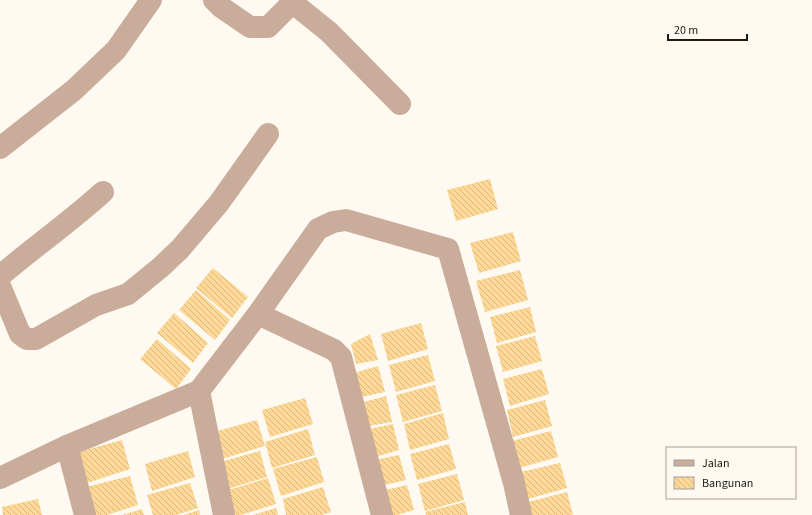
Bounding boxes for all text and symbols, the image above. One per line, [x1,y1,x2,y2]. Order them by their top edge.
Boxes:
scale bar [668,16,747,42]
text: 20 m [674,22,698,39]
legend [666,447,796,499]
text: Jalan [702,455,729,472]
text: Bangunan [702,475,753,492]

